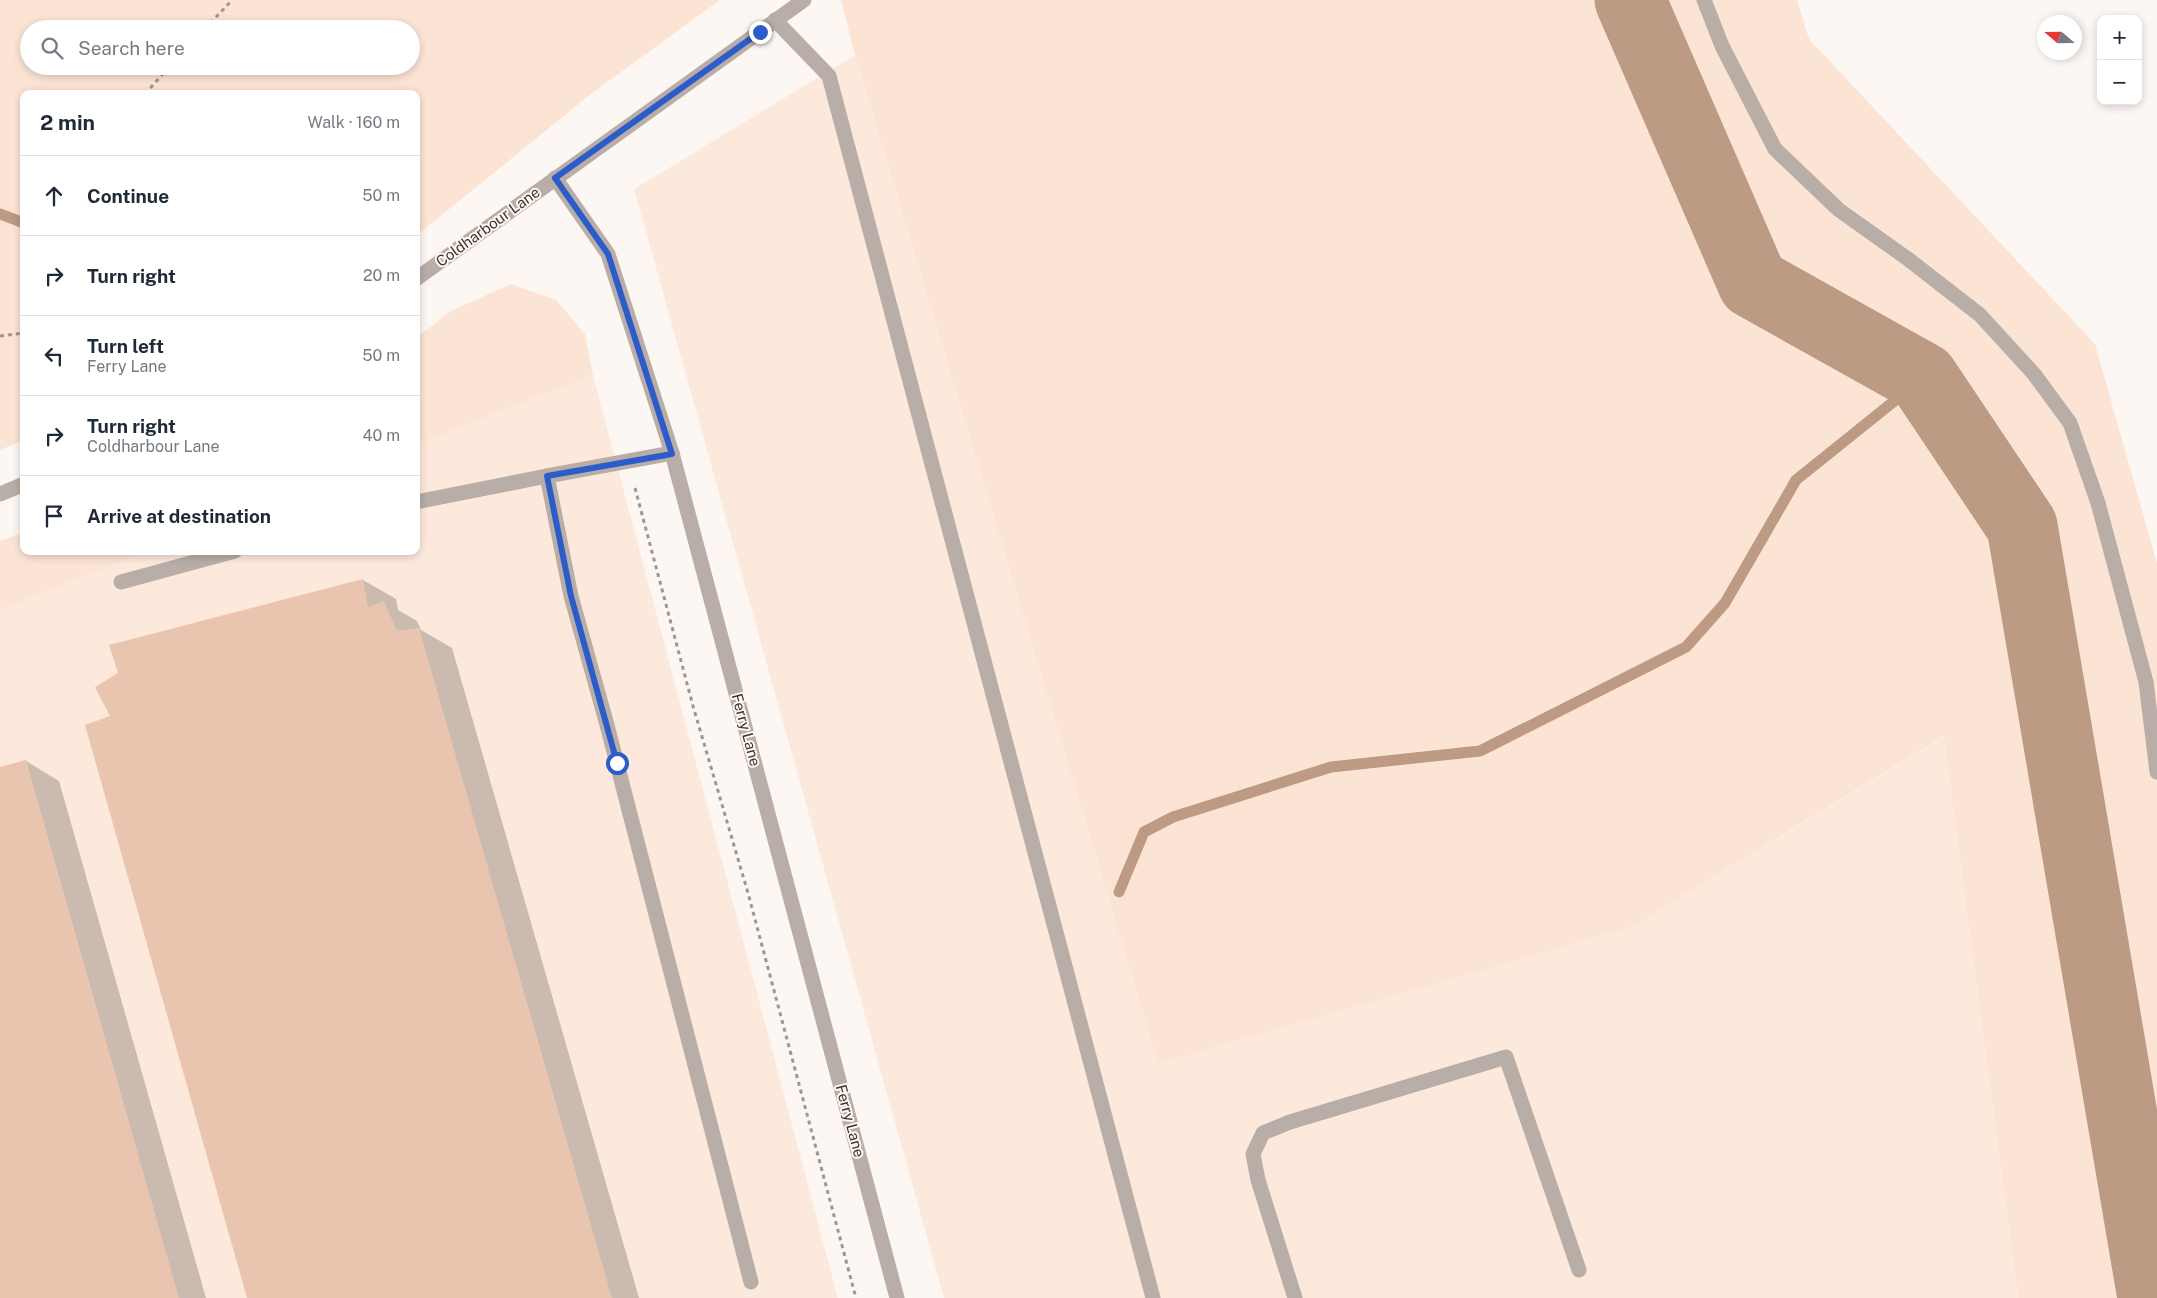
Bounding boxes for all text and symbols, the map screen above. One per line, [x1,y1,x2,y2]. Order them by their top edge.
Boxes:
north arrow [2037,15,2082,60]
map controls [2097,15,2142,105]
button: + [2097,15,2142,60]
search box [20,20,420,75]
route end [749,21,772,44]
icon: search [38,34,66,62]
text: Search here [78,37,185,59]
button: − [2097,60,2142,105]
text: 2 min [40,110,95,135]
text: Walk · 160 m [308,113,400,132]
icon: ahead [40,182,68,210]
street label: Coldharbour Lane [432,183,543,270]
text: Continue [87,185,169,207]
text: 50 m [362,186,400,205]
icon: right [40,262,68,290]
text: Turn right [87,265,176,287]
text: 20 m [363,266,400,285]
text: Turn left [87,335,164,357]
icon: left [40,342,68,370]
text: 50 m [362,346,400,365]
text: Ferry Lane [87,357,167,376]
text: Turn right [87,415,176,437]
icon: right [40,422,68,450]
text: 40 m [362,426,400,445]
text: Coldharbour Lane [87,437,220,456]
icon: arrive [40,502,68,530]
text: Arrive at destination [87,505,271,527]
street label: Ferry Lane [729,692,764,768]
route start [606,752,629,775]
street label: Ferry Lane [833,1083,868,1159]

